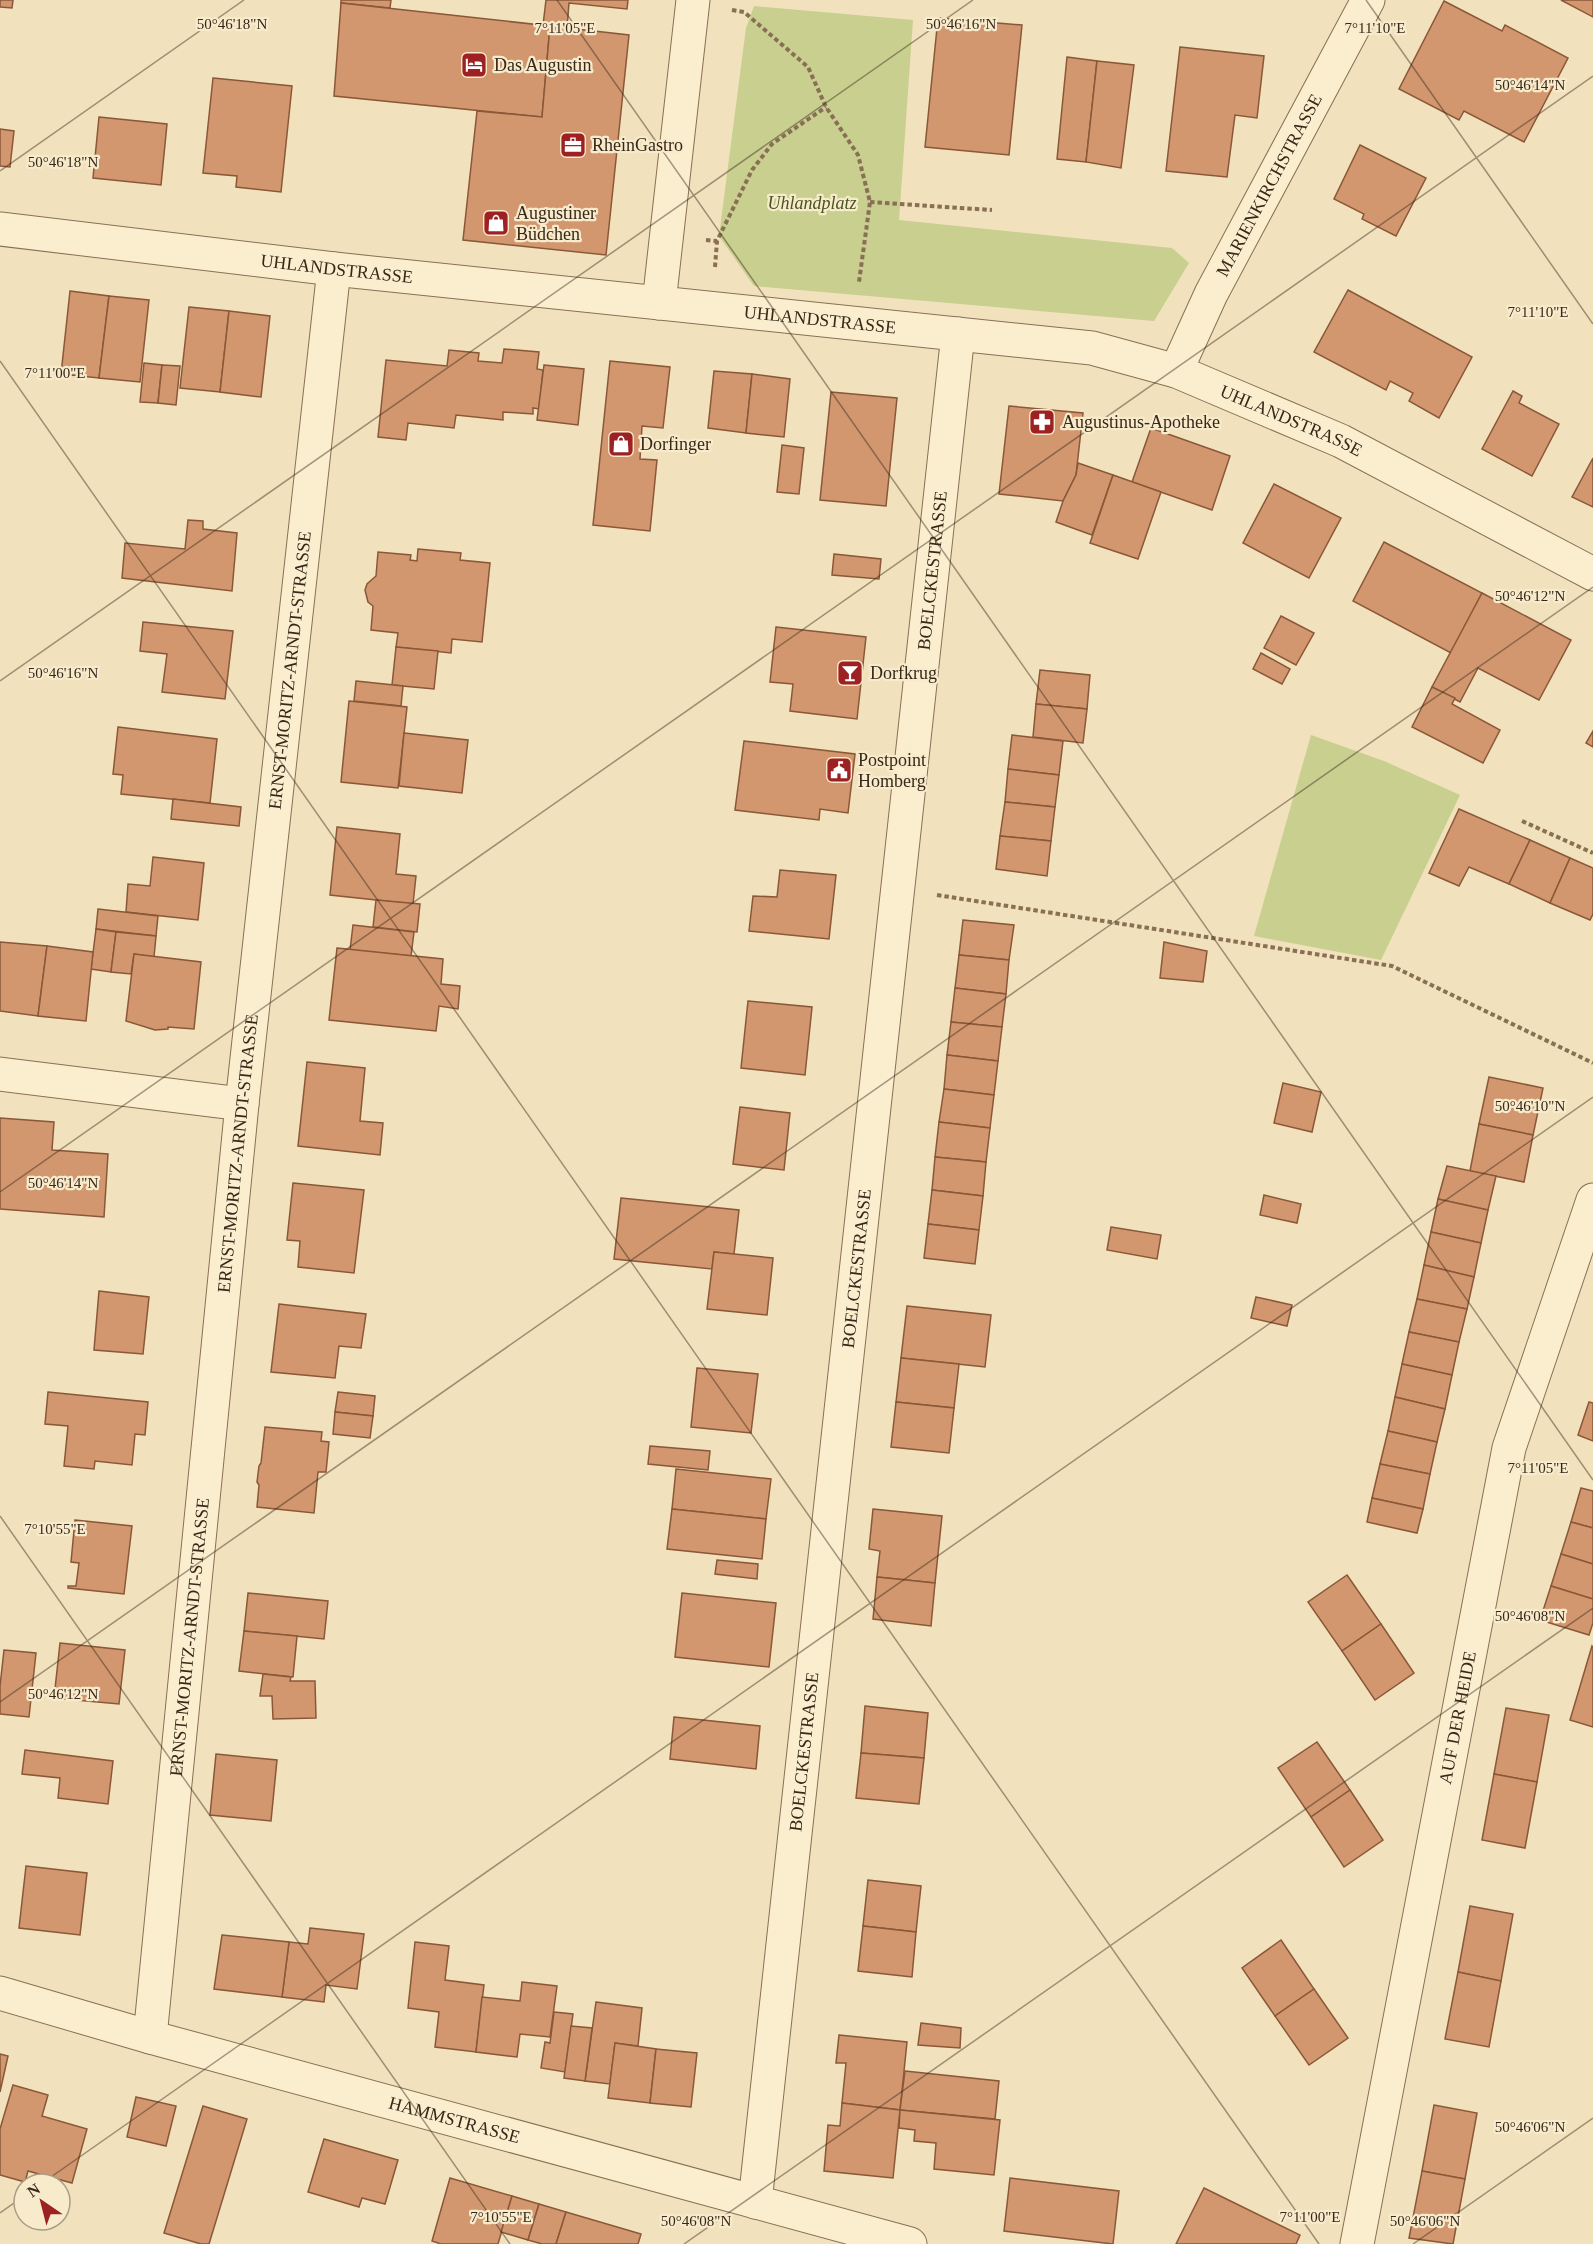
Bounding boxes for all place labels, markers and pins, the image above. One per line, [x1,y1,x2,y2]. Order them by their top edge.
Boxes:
hotel icon: Das Augustin [459,50,489,80]
place label: Das Augustin [494,55,592,75]
office icon: RheinGastro [558,130,588,160]
place label: RheinGastro [592,135,683,155]
place label: Augustiner Büdchen [516,203,596,244]
shop icon: Augustiner Büdchen [481,208,511,238]
pharmacy icon: Augustinus-Apotheke [1027,407,1057,437]
place label: Augustinus-Apotheke [1062,412,1220,432]
shop icon: Dorfinger [606,429,636,459]
place label: Dorfinger [640,434,711,454]
bar icon: Dorfkrug [835,658,865,688]
place label: Dorfkrug [870,663,937,683]
place label: Postpoint Homberg [858,750,926,791]
public building icon: Postpoint Homberg [824,755,854,785]

